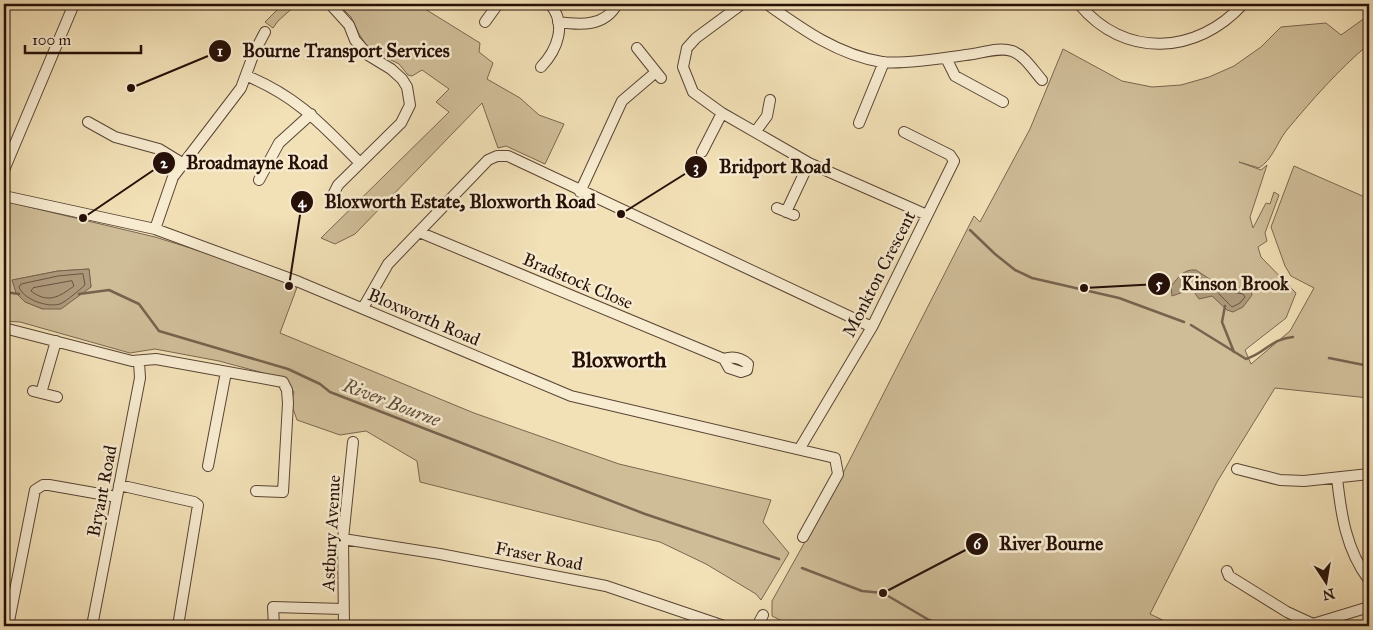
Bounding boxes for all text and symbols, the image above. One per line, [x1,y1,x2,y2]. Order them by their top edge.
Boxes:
scale bar [25,22,141,54]
text: 100 m [32,31,72,49]
callout: Bourne Transport Services [208,34,460,68]
text: Bourne Transport Services [242,39,450,63]
text: 1 [217,42,223,60]
callout: Broadmayne Road [151,146,339,180]
callout: Bridport Road [684,150,841,184]
text: Broadmayne Road [186,151,329,175]
text: 2 [160,154,168,172]
text: Bridport Road [719,155,831,179]
text: 3 [693,158,699,177]
callout: Bloxworth Estate, Bloxworth Road [289,185,606,219]
text: Bloxworth Estate, Bloxworth Road [324,190,596,213]
text: 4 [298,193,307,212]
street label: Monkton Crescent [838,207,921,341]
street label: Bradstock Close [520,248,636,314]
callout: Kinson Brook [1146,267,1299,301]
text: Kinson Brook [1181,272,1290,295]
text: 5 [1156,275,1163,293]
street label: Bloxworth Road [365,283,483,351]
district label: Bloxworth [572,346,667,373]
water label: River Bourne [339,373,445,432]
street label: Bryant Road [82,443,122,539]
street label: Astbury Avenue [317,474,345,593]
callout: River Bourne [964,527,1113,561]
text: River Bourne [999,532,1103,555]
text: 6 [973,535,982,553]
street label: Fraser Road [493,537,585,575]
north arrow [1300,558,1350,608]
text: N [1321,585,1336,604]

